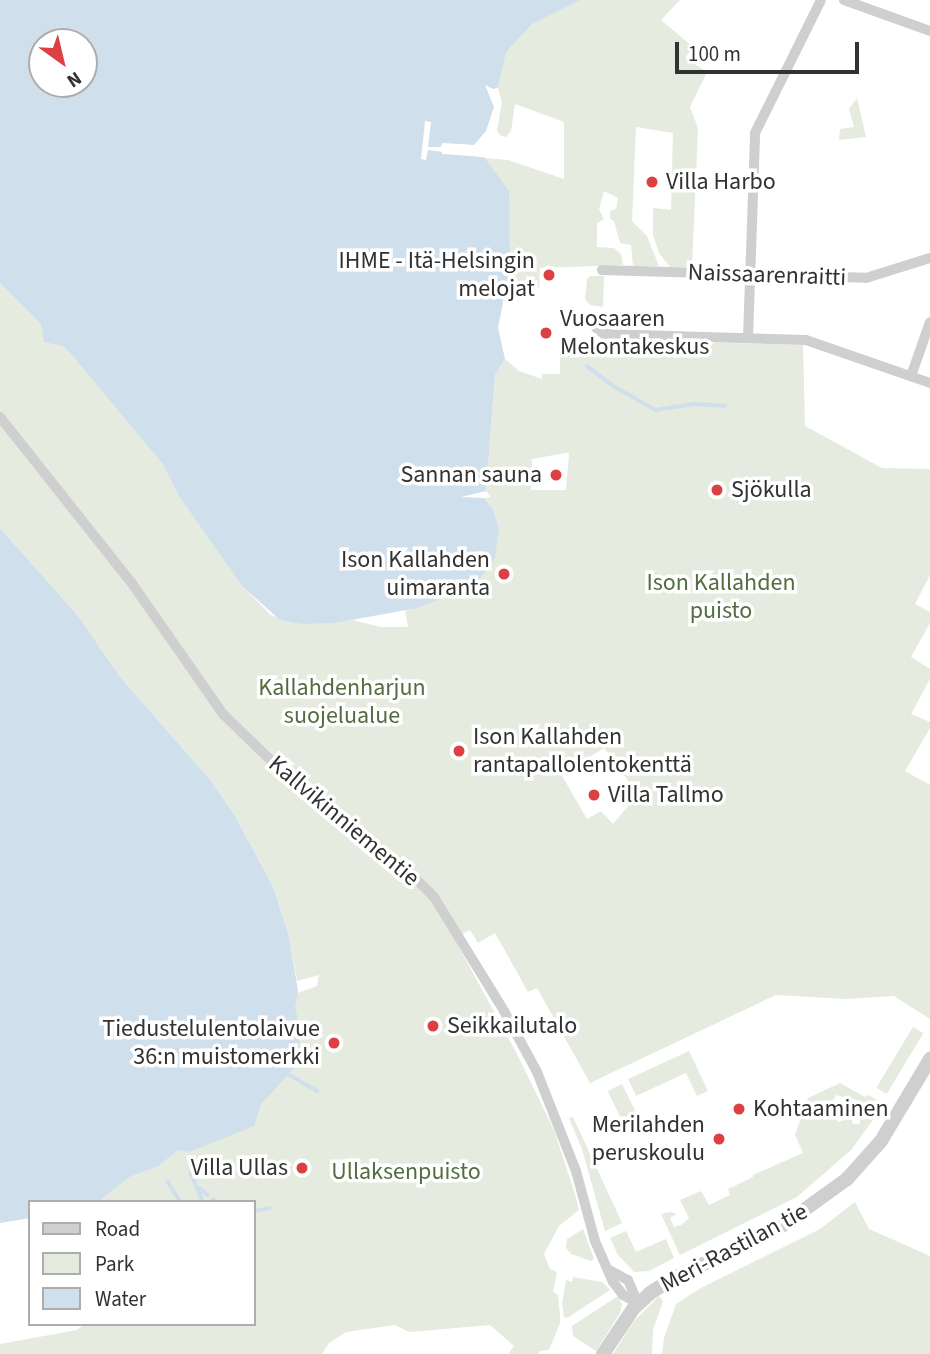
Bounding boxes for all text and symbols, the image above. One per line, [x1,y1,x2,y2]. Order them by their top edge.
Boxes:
north arrow [28,28,98,98]
scale bar [678,28,862,72]
text: 100 m [688,39,741,69]
text: N [61,64,87,94]
place label: Villa Harbo [666,168,776,196]
marker: Villa Harbo [644,174,660,190]
place label: IHME - Itä-Helsingin melojat [339,247,535,303]
street label: Naissaarenraitti [687,258,847,292]
marker: IHME - Itä-Helsingin melojat [541,267,557,283]
place label: Vuosaaren Melontakeskus [560,305,709,361]
marker: Vuosaaren Melontakeskus [538,325,554,341]
place label: Sannan sauna [400,461,542,489]
marker: Sannan sauna [548,467,564,483]
place label: Sjökulla [731,476,812,504]
marker: Sjökulla [709,482,725,498]
place label: Ison Kallahden uimaranta [341,546,490,602]
marker: Ison Kallahden uimaranta [496,566,512,582]
park label: Ison Kallahden puisto [646,569,796,625]
park label: Kallahdenharjun suojelualue [258,674,426,730]
place label: Ison Kallahden rantapallolentokenttä [473,723,692,779]
marker: Ison Kallahden rantapallolentokenttä [451,743,467,759]
street label: Kallvikinniementie [263,750,425,892]
place label: Villa Tallmo [608,781,724,809]
marker: Villa Tallmo [586,787,602,803]
place label: Seikkailutalo [447,1012,577,1040]
place label: Tiedustelulentolaivue 36:n muistomerkki [102,1015,320,1071]
marker: Seikkailutalo [425,1018,441,1034]
marker: Tiedustelulentolaivue 36:n muistomerkki [326,1035,342,1051]
place label: Kohtaaminen [753,1095,889,1123]
marker: Kohtaaminen [731,1101,747,1117]
place label: Merilahden peruskoulu [592,1111,705,1167]
marker: Merilahden peruskoulu [711,1131,727,1147]
place label: Villa Ullas [191,1154,288,1182]
park label: Ullaksenpuisto [331,1158,481,1186]
marker: Villa Ullas [294,1160,310,1176]
street label: Meri-Rastilan tie [656,1197,812,1299]
legend [28,1200,256,1326]
text: Road [95,1214,140,1244]
text: Park [95,1249,134,1279]
text: Water [95,1284,146,1314]

